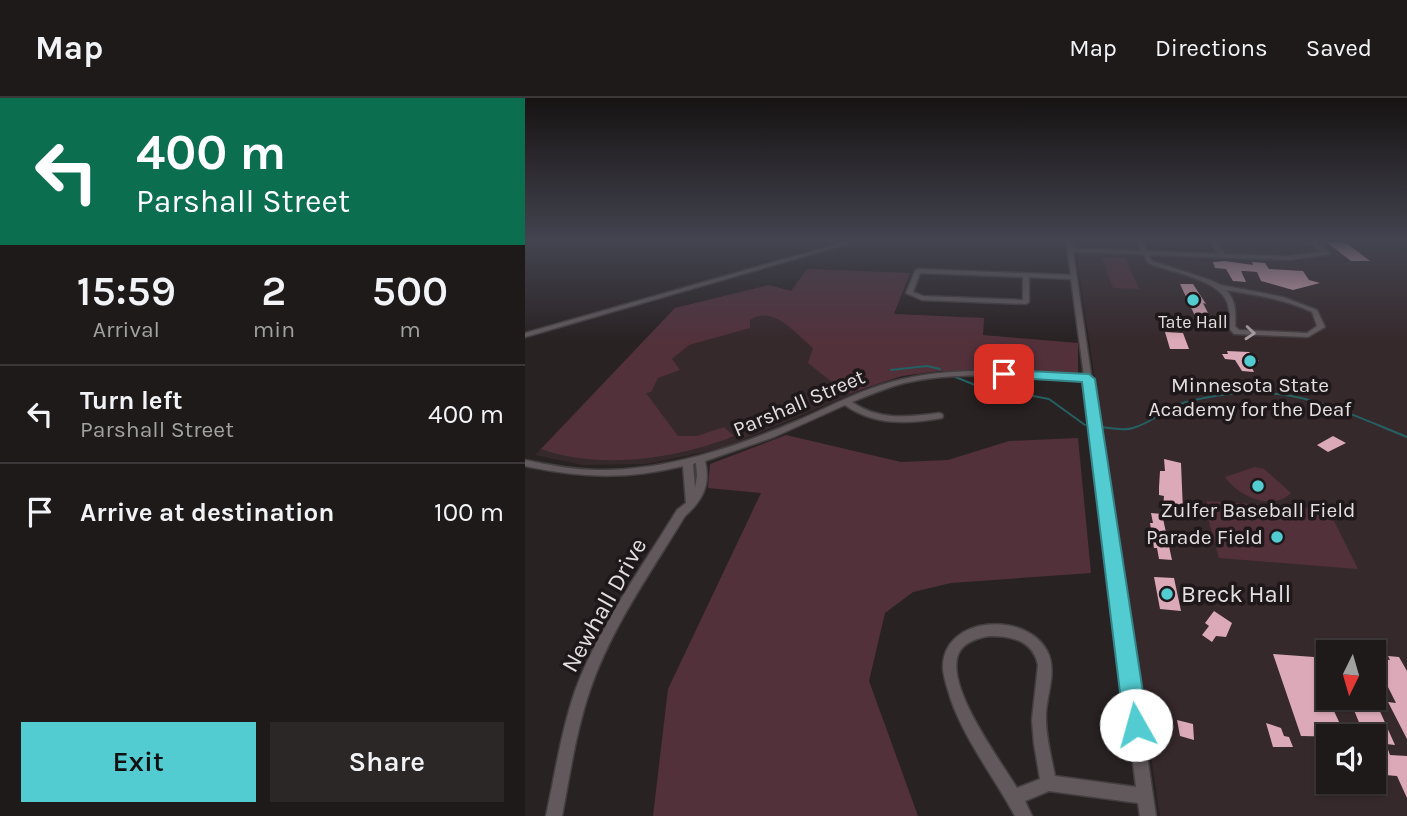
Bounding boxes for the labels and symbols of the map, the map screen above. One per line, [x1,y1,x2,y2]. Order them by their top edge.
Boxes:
marker: Tate Hall [1185,292,1201,308]
place label: Tate Hall [1158,311,1228,333]
one-way arrow [1245,325,1256,340]
pin [974,344,1034,404]
marker: Minnesota State Academy for the Deaf [1242,353,1258,369]
street label: Parshall Street [730,364,868,441]
place label: Minnesota State Academy for the Deaf [1148,373,1352,421]
marker: Zulfer Baseball Field [1250,478,1266,494]
place label: Zulfer Baseball Field [1160,498,1356,522]
place label: Parade Field [1146,525,1263,549]
marker: Parade Field [1269,529,1285,545]
street label: Newhall Drive [556,533,652,677]
place label: Breck Hall [1181,580,1291,608]
marker: Breck Hall [1159,586,1175,602]
north arrow [1316,640,1386,710]
position arrow [1099,688,1173,762]

